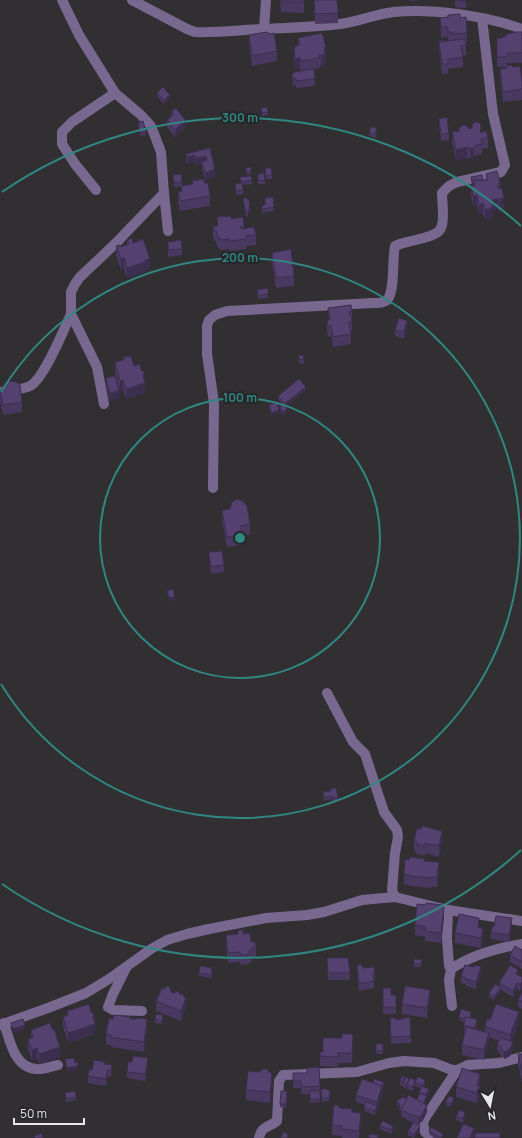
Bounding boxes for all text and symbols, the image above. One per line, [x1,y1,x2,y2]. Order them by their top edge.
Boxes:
text: 300 m [222,109,258,126]
text: 200 m [222,249,258,266]
text: 100 m [223,389,257,406]
centre of rings [233,531,247,545]
north arrow [470,1086,510,1126]
scale bar [14,1100,84,1126]
text: 50 m [20,1105,47,1122]
text: N [487,1108,497,1124]

